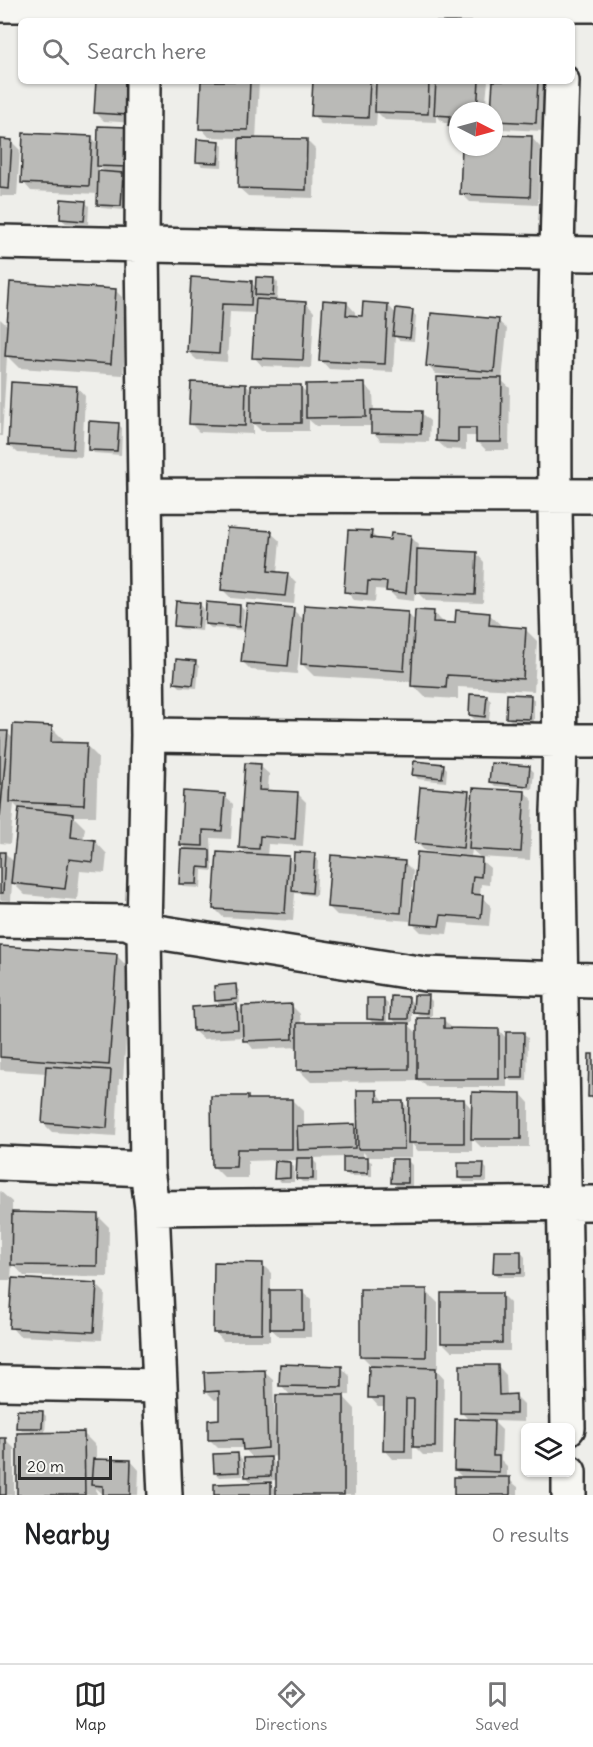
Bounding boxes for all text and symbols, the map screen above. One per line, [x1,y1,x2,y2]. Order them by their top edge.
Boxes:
search box [18,18,575,84]
icon: search [39,35,72,68]
text: Search here [87,37,206,65]
north arrow [449,102,503,156]
map controls [521,1423,575,1477]
button: layers [521,1423,575,1477]
scale bar [18,1453,112,1480]
text: 20 m [27,1456,64,1476]
text: Nearby [24,1518,110,1551]
text: 0 results [492,1522,569,1547]
tab: Map [74,1678,107,1734]
tab: Directions [255,1678,327,1734]
tab: Saved [475,1678,519,1734]

